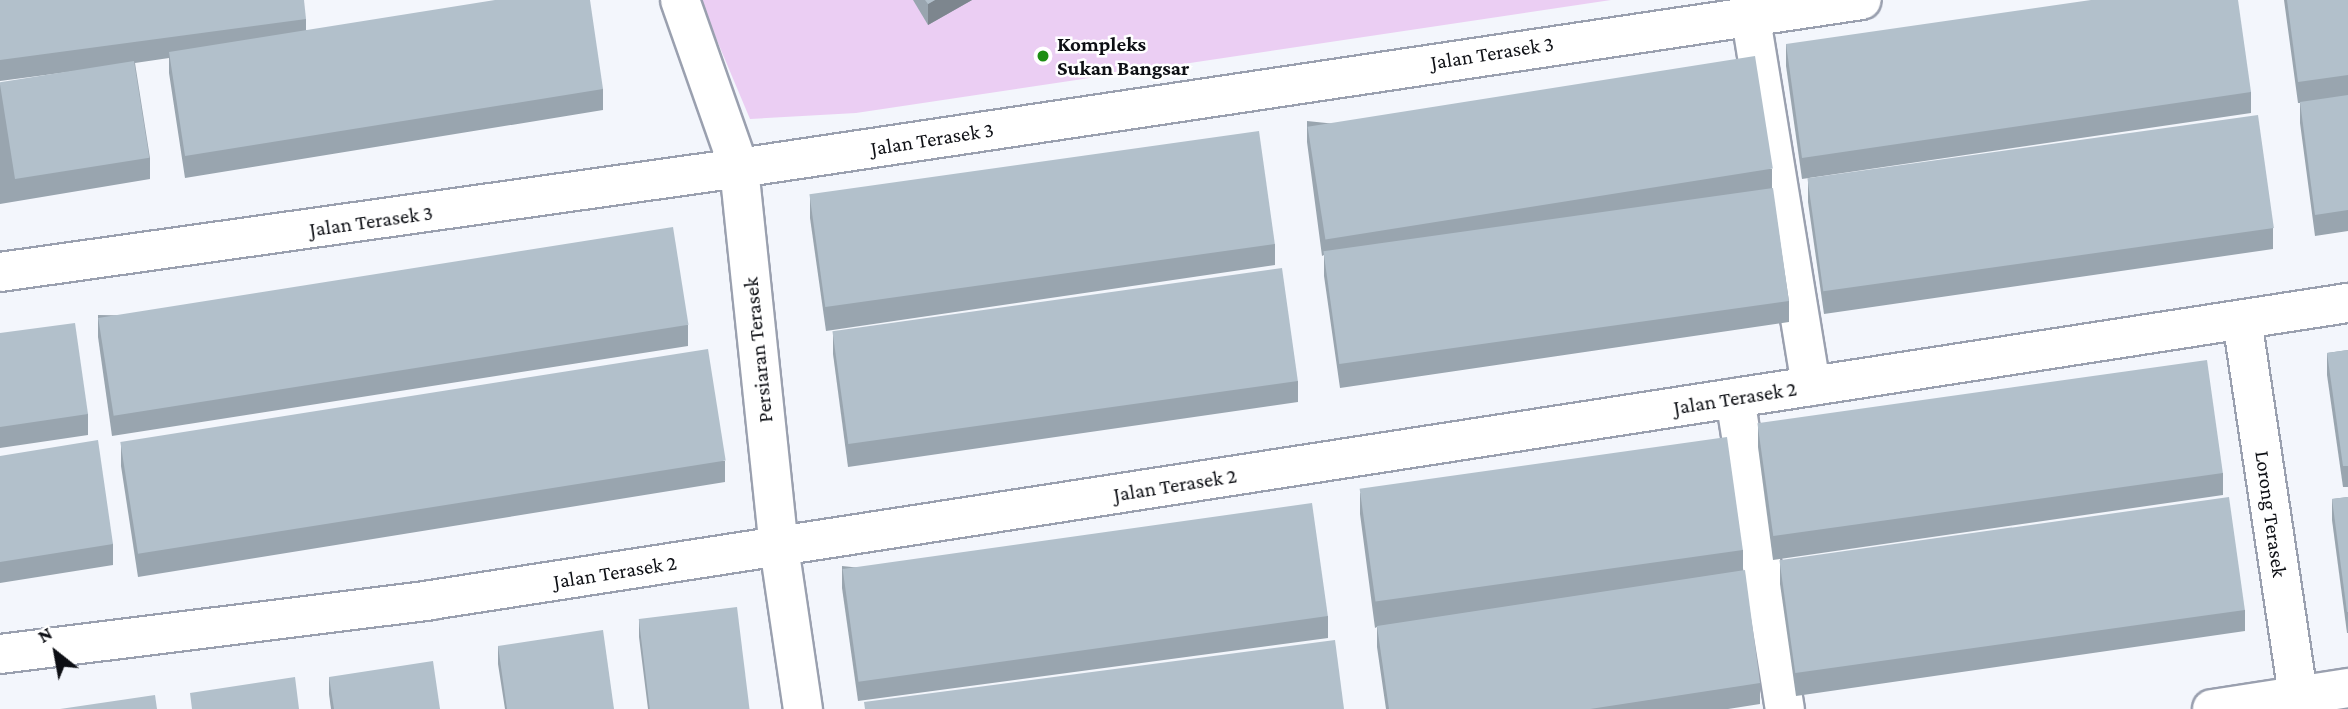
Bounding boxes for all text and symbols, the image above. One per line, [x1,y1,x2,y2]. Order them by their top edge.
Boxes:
place label: Kompleks Sukan Bangsar [1057,31,1189,81]
street label: Jalan Terasek 3 [1429,31,1555,75]
marker: Kompleks Sukan Bangsar [1035,48,1051,64]
street label: Jalan Terasek 3 [869,117,995,161]
street label: Jalan Terasek 3 [308,200,434,242]
street label: Persiaran Terasek [738,276,778,424]
street label: Jalan Terasek 2 [1672,376,1798,420]
street label: Lorong Terasek [2250,449,2292,579]
street label: Jalan Terasek 2 [1112,463,1238,507]
street label: Jalan Terasek 2 [552,550,678,594]
north arrow [21,618,91,688]
text: N [34,622,56,647]

